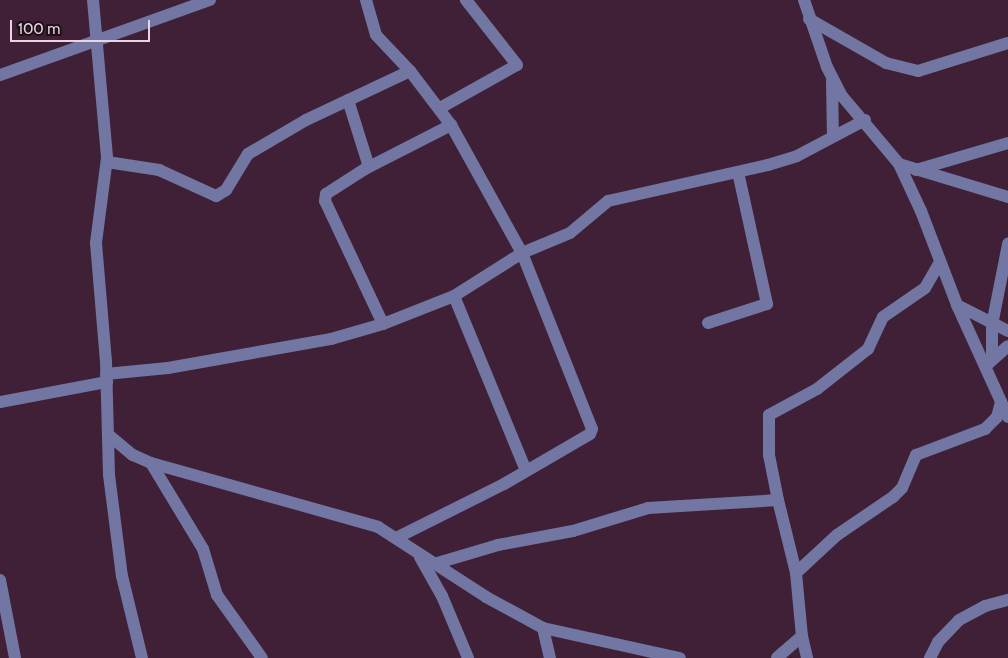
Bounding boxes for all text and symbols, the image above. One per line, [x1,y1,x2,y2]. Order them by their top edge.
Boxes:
scale bar [12,10,152,42]
text: 100 m [18,20,60,38]

